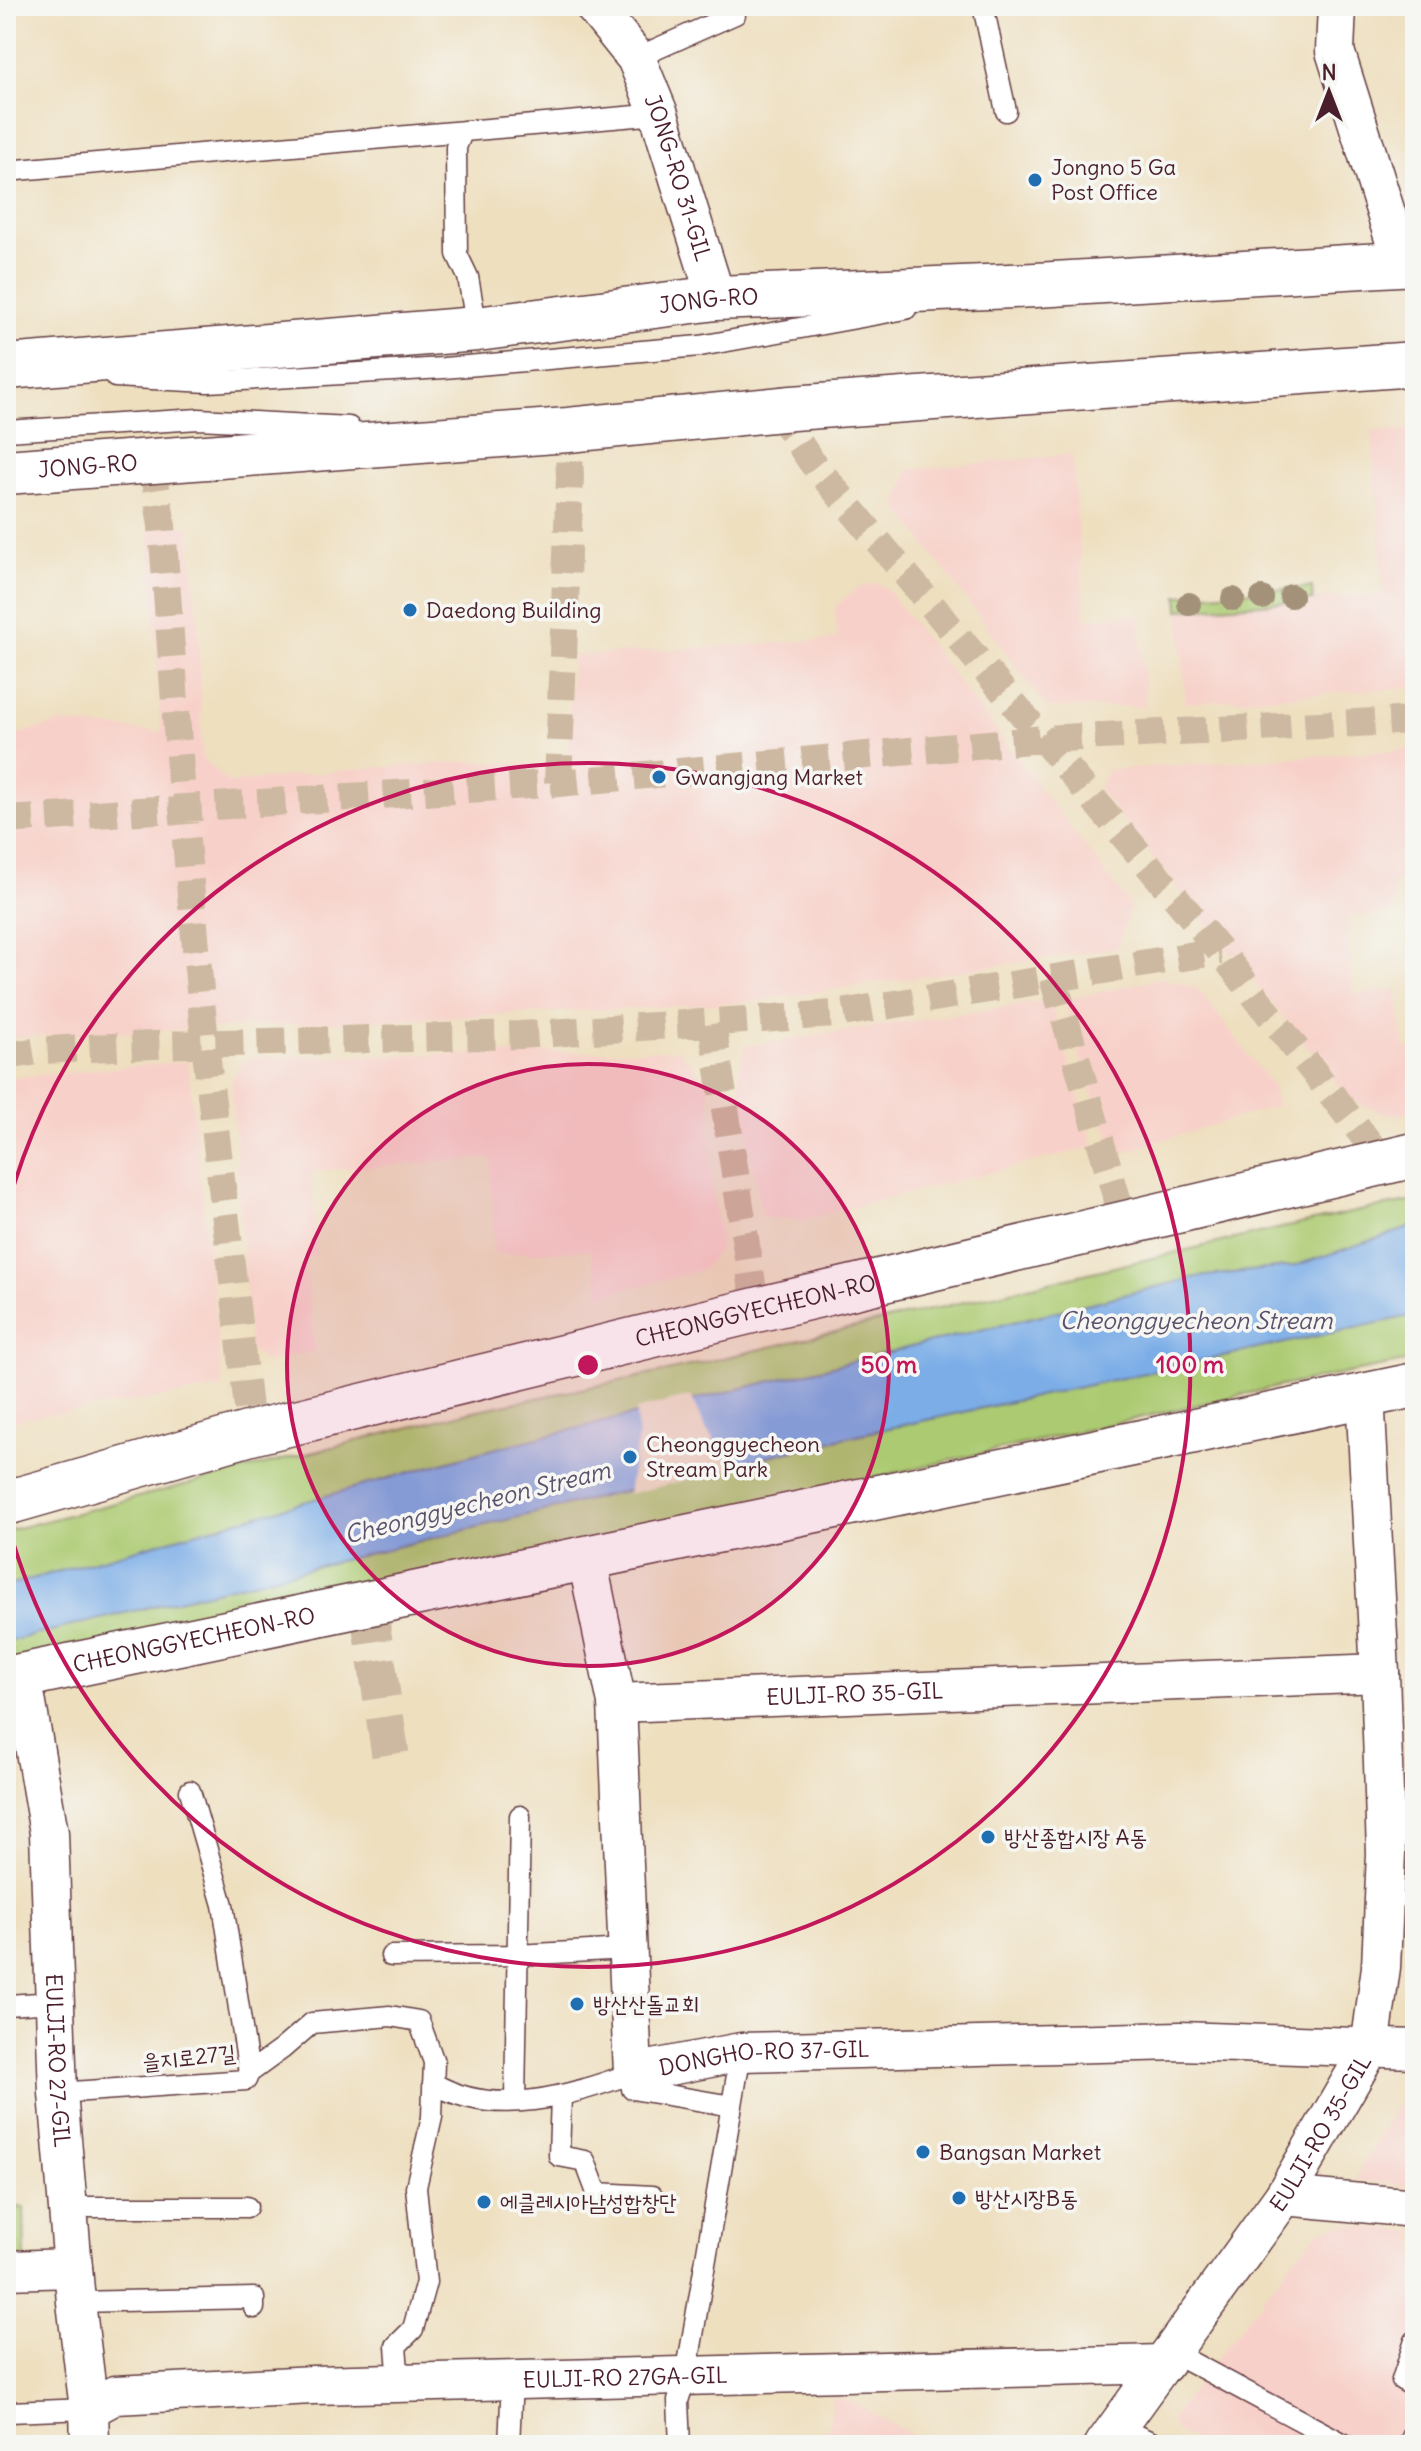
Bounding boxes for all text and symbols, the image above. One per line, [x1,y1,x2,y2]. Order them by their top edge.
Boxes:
north arrow [1289,52,1369,132]
text: N [1321,58,1337,86]
street label: JONG-RO 31-GIL [638,90,718,264]
place label: Jongno 5 Ga Post Office [1051,153,1176,206]
marker: Jongno 5 Ga Post Office [1026,171,1044,189]
street label: JONG-RO [657,282,759,319]
street label: JONG-RO [37,448,139,484]
place label: Daedong Building [426,596,601,624]
marker: Daedong Building [401,601,419,619]
place label: Gwangjang Market [675,763,863,791]
marker: Gwangjang Market [650,768,668,786]
street label: CHEONGGYECHEON-RO [632,1268,879,1353]
water label: Cheonggyecheon Stream [1059,1305,1334,1335]
text: 50 m [861,1349,917,1379]
text: 100 m [1156,1349,1224,1379]
centre of rings [574,1351,602,1379]
place label: Cheonggyecheon Stream Park [646,1430,820,1483]
marker: Cheonggyecheon Stream Park [621,1448,639,1466]
water label: Cheonggyecheon Stream [341,1454,614,1550]
street label: CHEONGGYECHEON-RO [70,1601,318,1679]
street label: EULJI-RO 35-GIL [766,1676,944,1711]
place label: 방산종합시장 A동 [1004,1823,1147,1851]
marker: 방산종합시장 A동 [979,1828,997,1846]
street label: EULJI-RO 27-GIL [40,1973,77,2149]
place label: 방산산돌교회 [593,1990,699,2018]
marker: 방산산돌교회 [568,1995,586,2013]
street label: DONGHO-RO 37-GIL [657,2035,870,2082]
street label: 을지로27길 [141,2038,237,2076]
street label: EULJI-RO 35-GIL [1263,2050,1377,2217]
place label: Bangsan Market [939,2138,1101,2166]
marker: Bangsan Market [914,2143,932,2161]
place label: 방산시장B동 [975,2184,1078,2212]
place label: 에클레시아남성합창단 [500,2188,677,2216]
marker: 방산시장B동 [950,2189,968,2207]
marker: 에클레시아남성합창단 [475,2193,493,2211]
street label: EULJI-RO 27GA-GIL [522,2361,728,2394]

